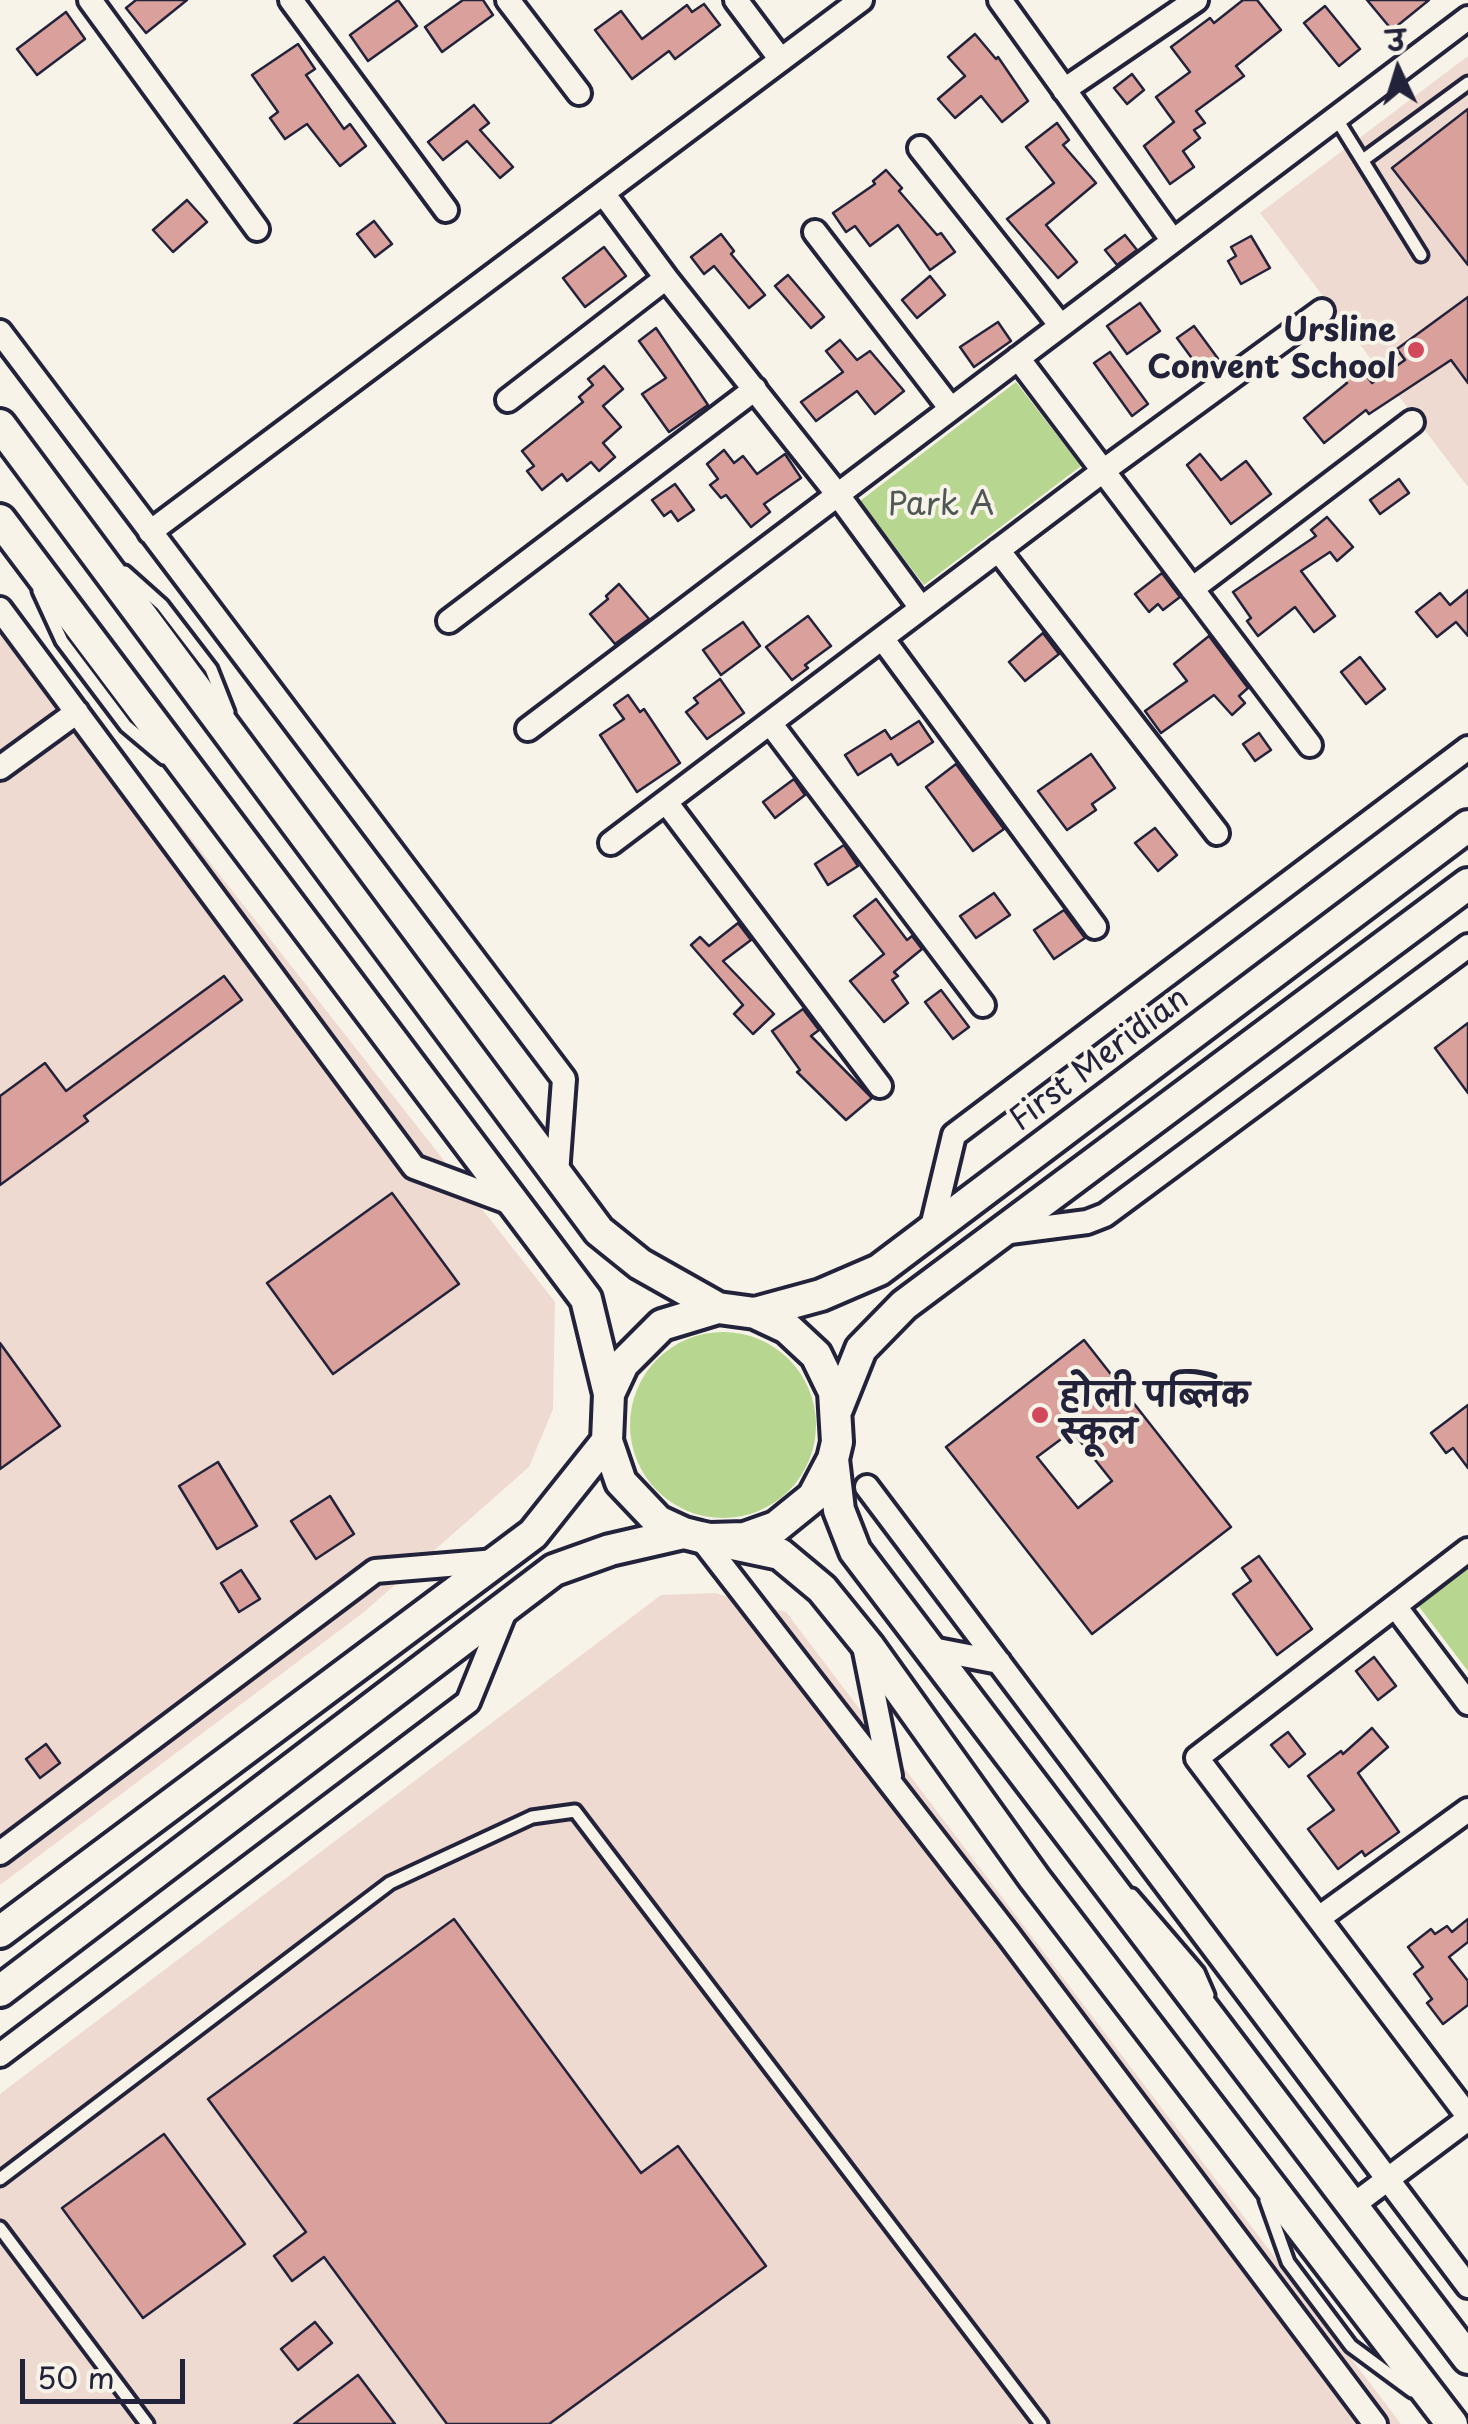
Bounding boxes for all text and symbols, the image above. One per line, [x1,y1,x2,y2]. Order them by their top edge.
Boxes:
text: उ [1385,17,1407,62]
north arrow [1348,20,1448,120]
place label: Ursline Convent School [1147,313,1396,388]
marker: Ursline Convent School [1405,339,1427,361]
park label: Park A [888,487,994,525]
street label: First Meridian [1003,980,1197,1140]
place label: होली पब्लिक स्कूल [1060,1378,1249,1453]
marker: होली पब्लिक स्कूल [1029,1404,1051,1426]
scale bar [25,2339,190,2401]
text: 50 m [37,2354,115,2399]

